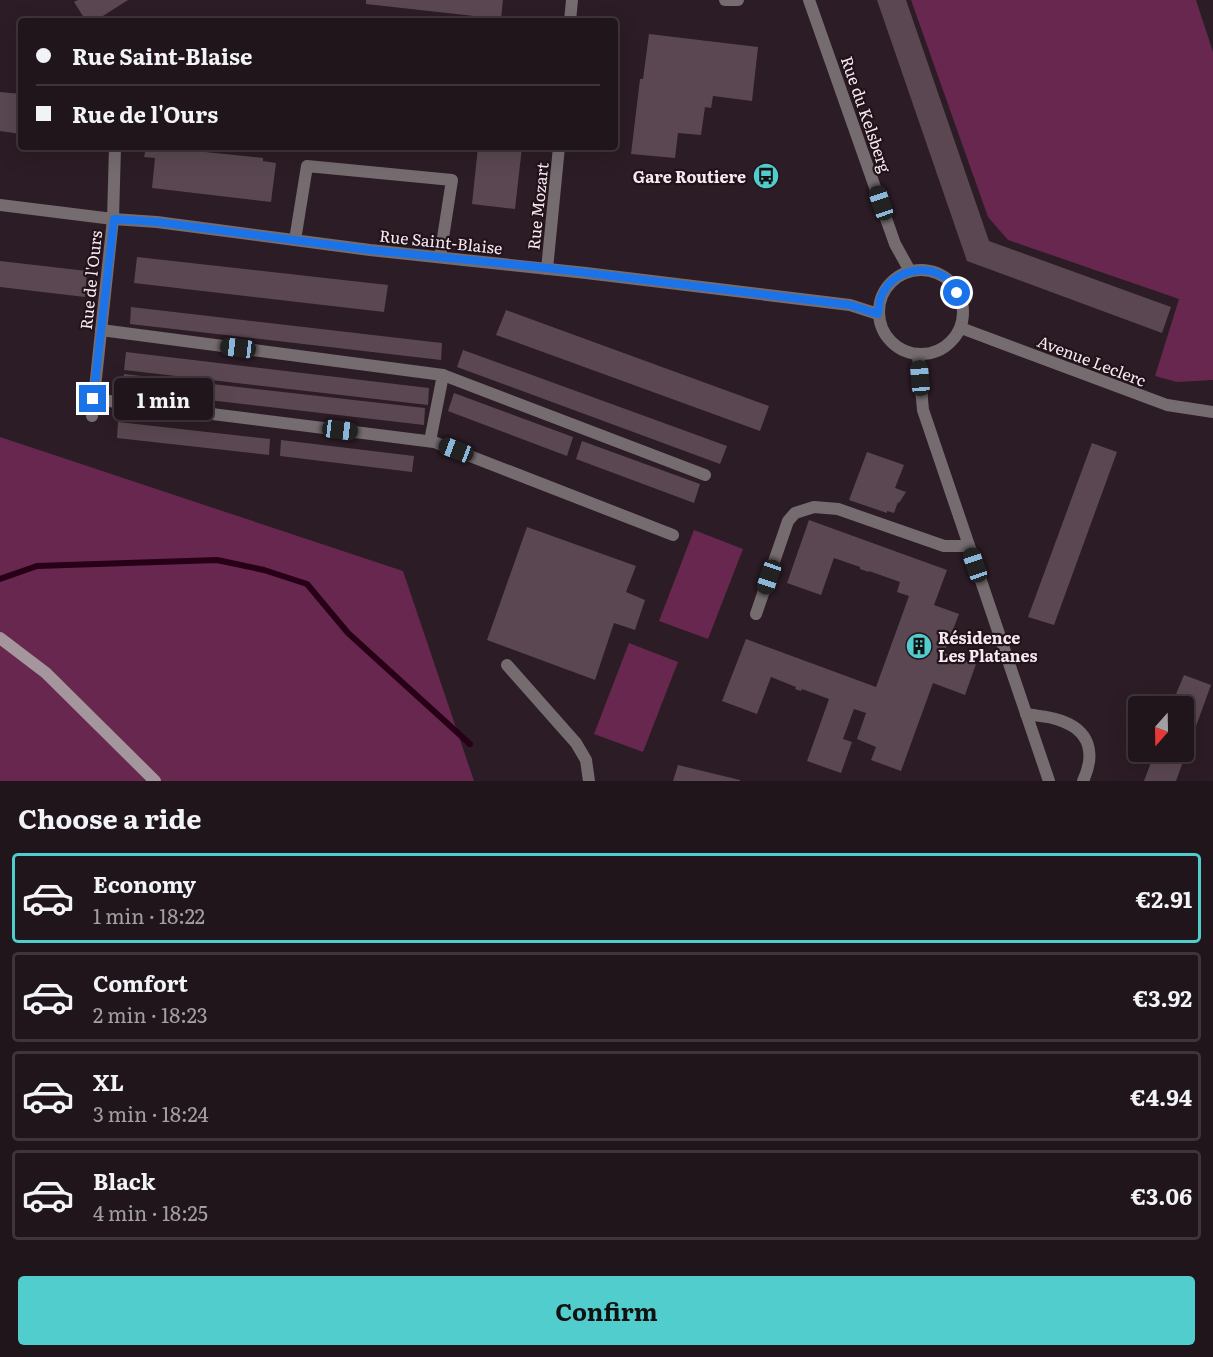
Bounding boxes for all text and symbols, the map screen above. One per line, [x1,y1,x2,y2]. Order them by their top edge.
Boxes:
text: Rue Saint-Blaise [72,39,253,72]
street label: Rue du Kelsberg [836,52,898,176]
text: Rue de l'Ours [72,97,218,130]
street label: Rue Mozart [520,161,554,251]
bus stop icon: Gare Routiere [751,161,781,191]
place label: Gare Routiere [633,164,746,188]
car [867,183,895,223]
street label: Rue Saint-Blaise [378,223,504,259]
street label: Rue de l'Ours [73,229,107,331]
route start [943,279,970,306]
street label: Avenue Leclerc [1034,328,1150,392]
car [219,337,257,359]
car [909,359,931,397]
callout: 1 min [114,378,213,420]
text: 1 min [137,384,190,414]
route end [79,385,106,412]
car [321,419,359,441]
car [436,435,476,465]
car [961,545,989,585]
car [755,557,783,597]
place label: Résidence Les Platanes [938,625,1037,667]
building icon: Résidence Les Platanes [904,631,934,661]
north arrow [1128,696,1194,762]
map controls [1128,696,1194,762]
text: Choose a ride [18,797,201,837]
text: Economy [93,867,196,900]
icon: car [21,871,75,925]
text: €2.91 [1136,882,1192,915]
text: 1 min · 18:22 [93,900,205,930]
text: Comfort [93,966,188,999]
icon: car [21,970,75,1024]
text: €3.92 [1133,981,1192,1014]
text: 2 min · 18:23 [93,999,208,1029]
text: XL [93,1065,124,1098]
icon: car [21,1069,75,1123]
text: €4.94 [1130,1080,1192,1113]
text: 3 min · 18:24 [93,1098,209,1128]
text: Black [93,1164,155,1197]
icon: car [21,1168,75,1222]
text: €3.06 [1131,1179,1192,1212]
text: 4 min · 18:25 [93,1197,208,1227]
button: Confirm [18,1276,1195,1345]

